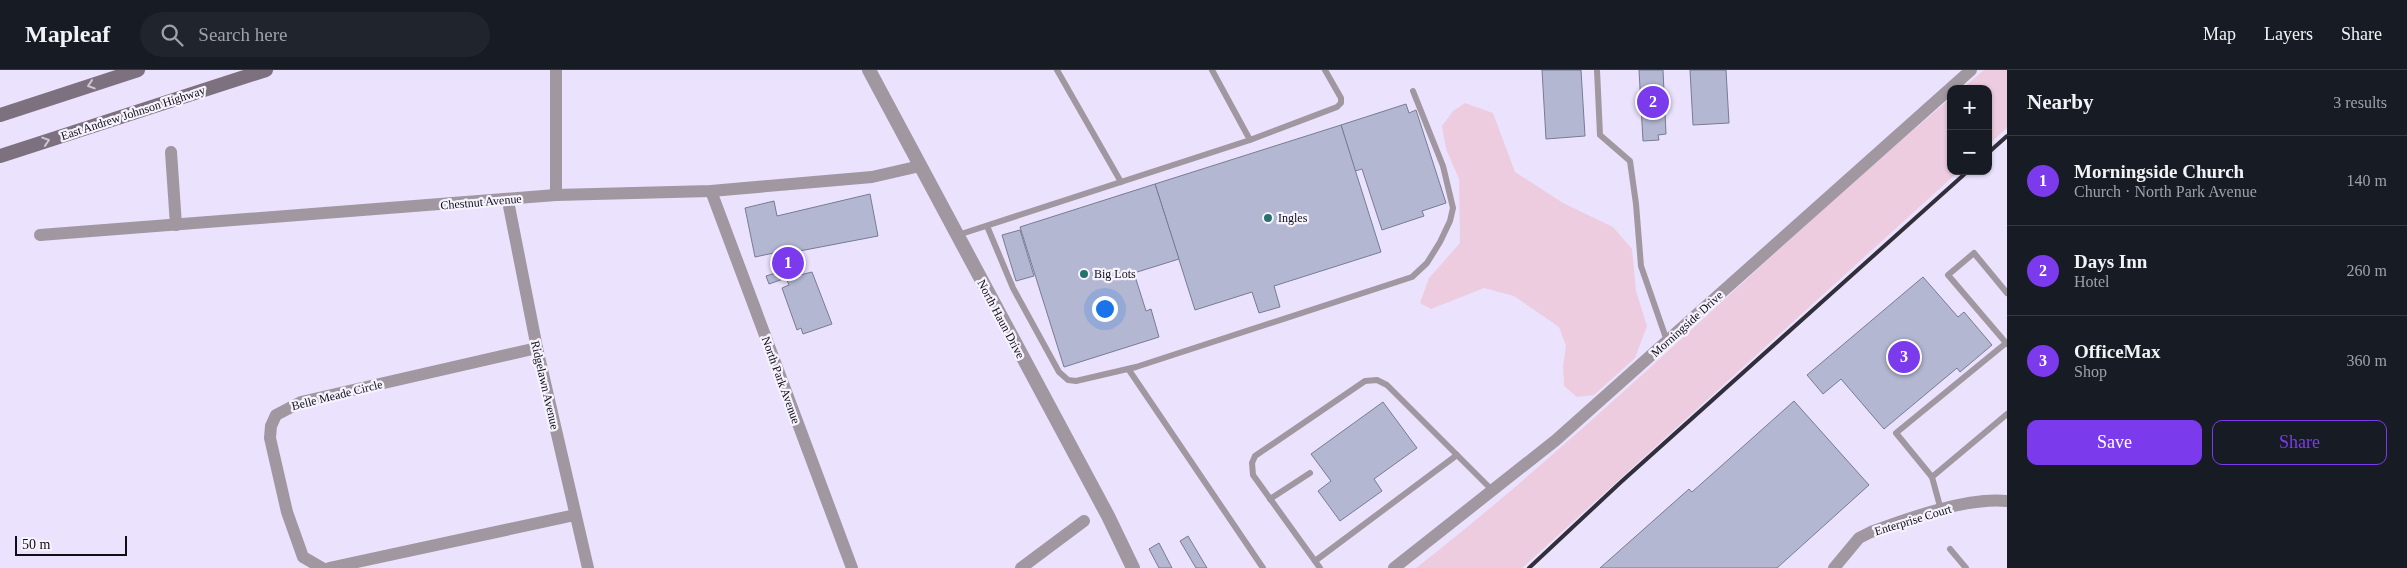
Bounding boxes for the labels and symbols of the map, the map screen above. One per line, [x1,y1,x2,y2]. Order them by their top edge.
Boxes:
one-way arrow [88,79,96,89]
street label: East Andrew Johnson Highway [59,83,207,143]
pin: 2 [1637,83,1669,121]
one-way arrow [42,137,50,147]
street label: Chestnut Avenue [440,191,522,213]
place label: Ingles [1278,211,1308,225]
marker: Ingles [1262,212,1274,224]
pin: 1 [772,244,804,282]
place label: Big Lots [1094,267,1136,281]
marker: Big Lots [1078,268,1090,280]
street label: North Haun Drive [974,277,1028,361]
street label: Morningside Drive [1648,288,1726,360]
your location [1092,296,1118,322]
street label: North Park Avenue [759,334,803,426]
pin: 3 [1888,338,1920,376]
street label: Ridgelawn Avenue [528,339,562,431]
street label: Belle Meade Circle [290,377,384,413]
street label: Enterprise Court [1873,501,1954,538]
scale bar [15,533,128,556]

